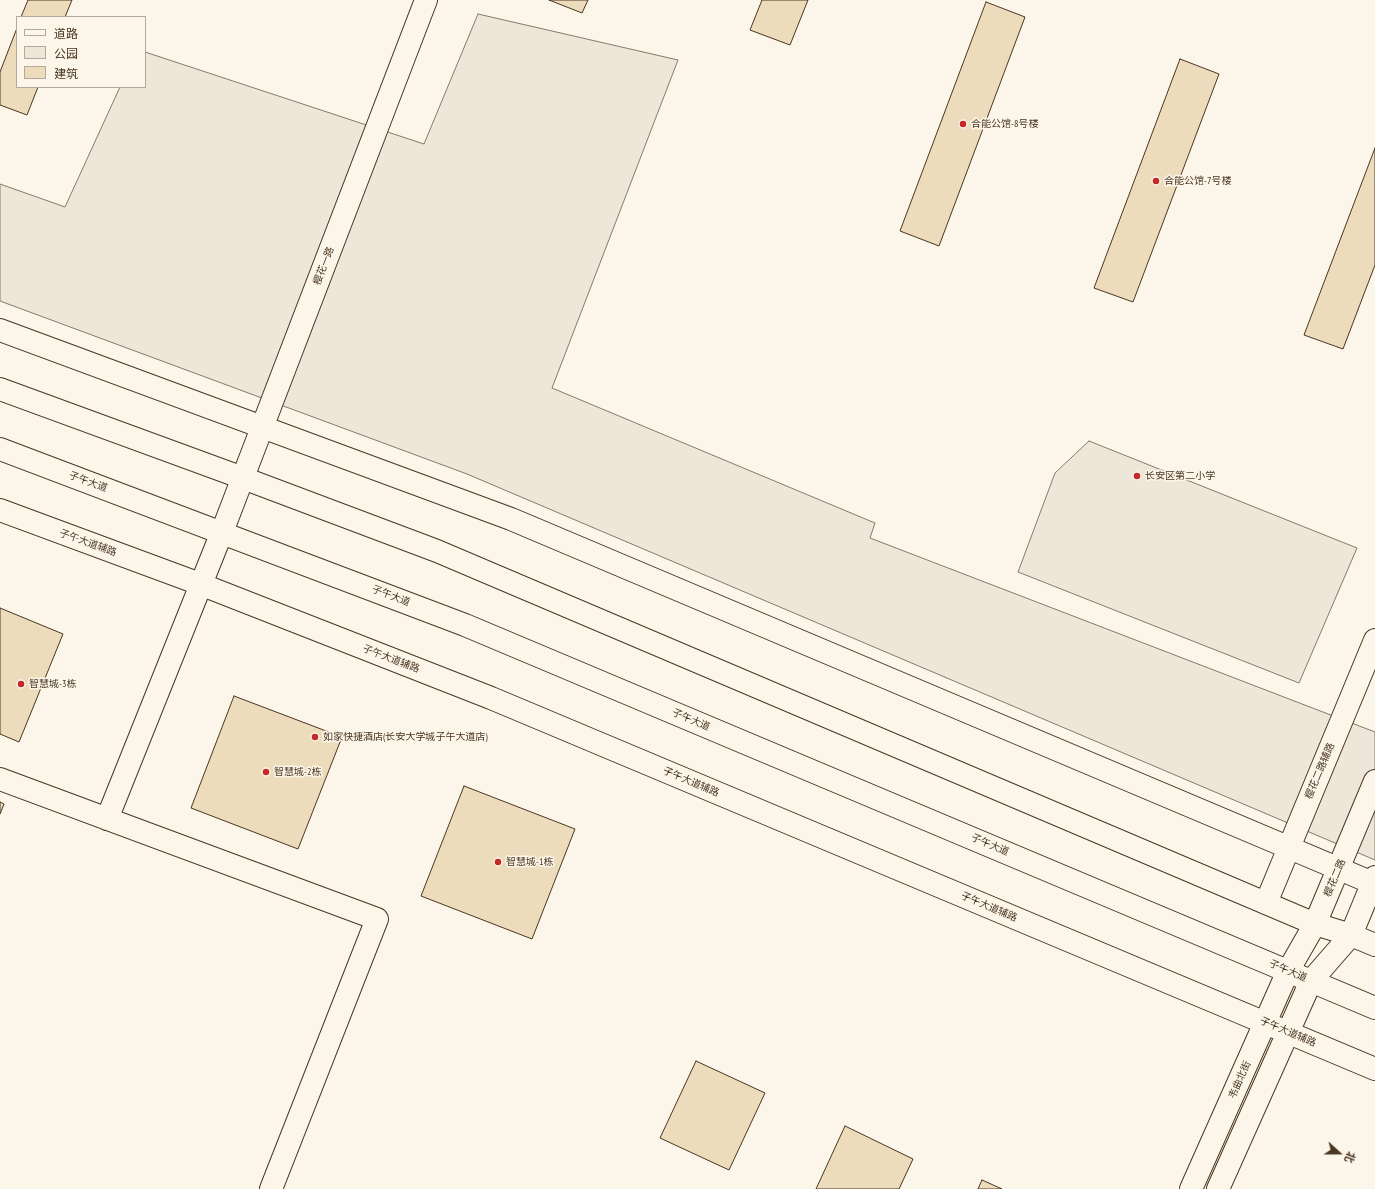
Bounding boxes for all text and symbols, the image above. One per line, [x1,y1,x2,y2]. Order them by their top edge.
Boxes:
legend [16,16,146,88]
text: 道路 [54,26,78,41]
text: 公园 [54,46,78,61]
text: 建筑 [54,66,78,81]
place label: 合能公馆-8号楼 [971,118,1038,130]
marker: 合能公馆-8号楼 [958,119,968,129]
place label: 合能公馆-7号楼 [1164,175,1231,187]
marker: 合能公馆-7号楼 [1151,176,1161,186]
street label: 樱花一路 [311,245,337,287]
street label: 子午大道 [67,470,109,494]
place label: 长安区第二小学 [1145,470,1215,482]
marker: 长安区第二小学 [1132,471,1142,481]
street label: 子午大道辅路 [58,527,118,559]
street label: 子午大道 [370,583,412,609]
street label: 子午大道辅路 [361,643,421,675]
place label: 智慧城-3栋 [29,678,76,690]
marker: 智慧城-3栋 [16,679,26,689]
street label: 子午大道 [670,707,712,733]
place label: 如家快捷酒店(长安大学城子午大道店) [323,731,488,743]
marker: 如家快捷酒店(长安大学城子午大道店) [310,732,320,742]
street label: 樱花二路辅路 [1303,741,1337,801]
street label: 子午大道辅路 [661,765,721,799]
place label: 智慧城-2栋 [274,766,321,778]
marker: 智慧城-2栋 [261,767,271,777]
street label: 子午大道 [969,832,1011,858]
place label: 智慧城-1栋 [506,856,553,868]
marker: 智慧城-1栋 [493,857,503,867]
street label: 樱花二路 [1322,857,1348,899]
street label: 子午大道辅路 [959,890,1019,924]
street label: 子午大道 [1267,958,1309,984]
street label: 子午大道辅路 [1258,1015,1318,1049]
street label: 韦曲北街 [1226,1059,1254,1101]
north arrow [1319,1133,1359,1173]
text: 北 [1342,1150,1359,1165]

